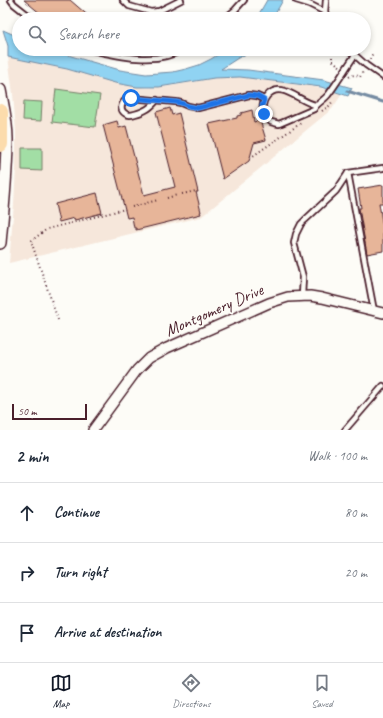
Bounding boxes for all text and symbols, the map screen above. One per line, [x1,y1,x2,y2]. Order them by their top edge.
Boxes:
search box [12,12,371,56]
icon: search [26,23,48,45]
text: Search here [58,25,119,44]
route start [122,89,140,107]
route end [255,105,273,123]
street label: Montgomery Drive [162,278,268,341]
scale bar [12,402,87,421]
text: 50 m [18,404,37,418]
text: 2 min [16,446,49,467]
text: Walk · 100 m [308,448,367,464]
icon: ahead [16,502,38,524]
text: Continue [54,503,99,522]
text: 80 m [345,505,367,521]
icon: right [16,562,38,584]
text: Turn right [54,563,107,582]
text: 20 m [345,565,367,581]
icon: arrive [16,622,38,644]
text: Arrive at destination [54,623,161,642]
tab: Map [50,672,72,710]
tab: Directions [172,672,211,710]
tab: Saved [311,672,333,710]

